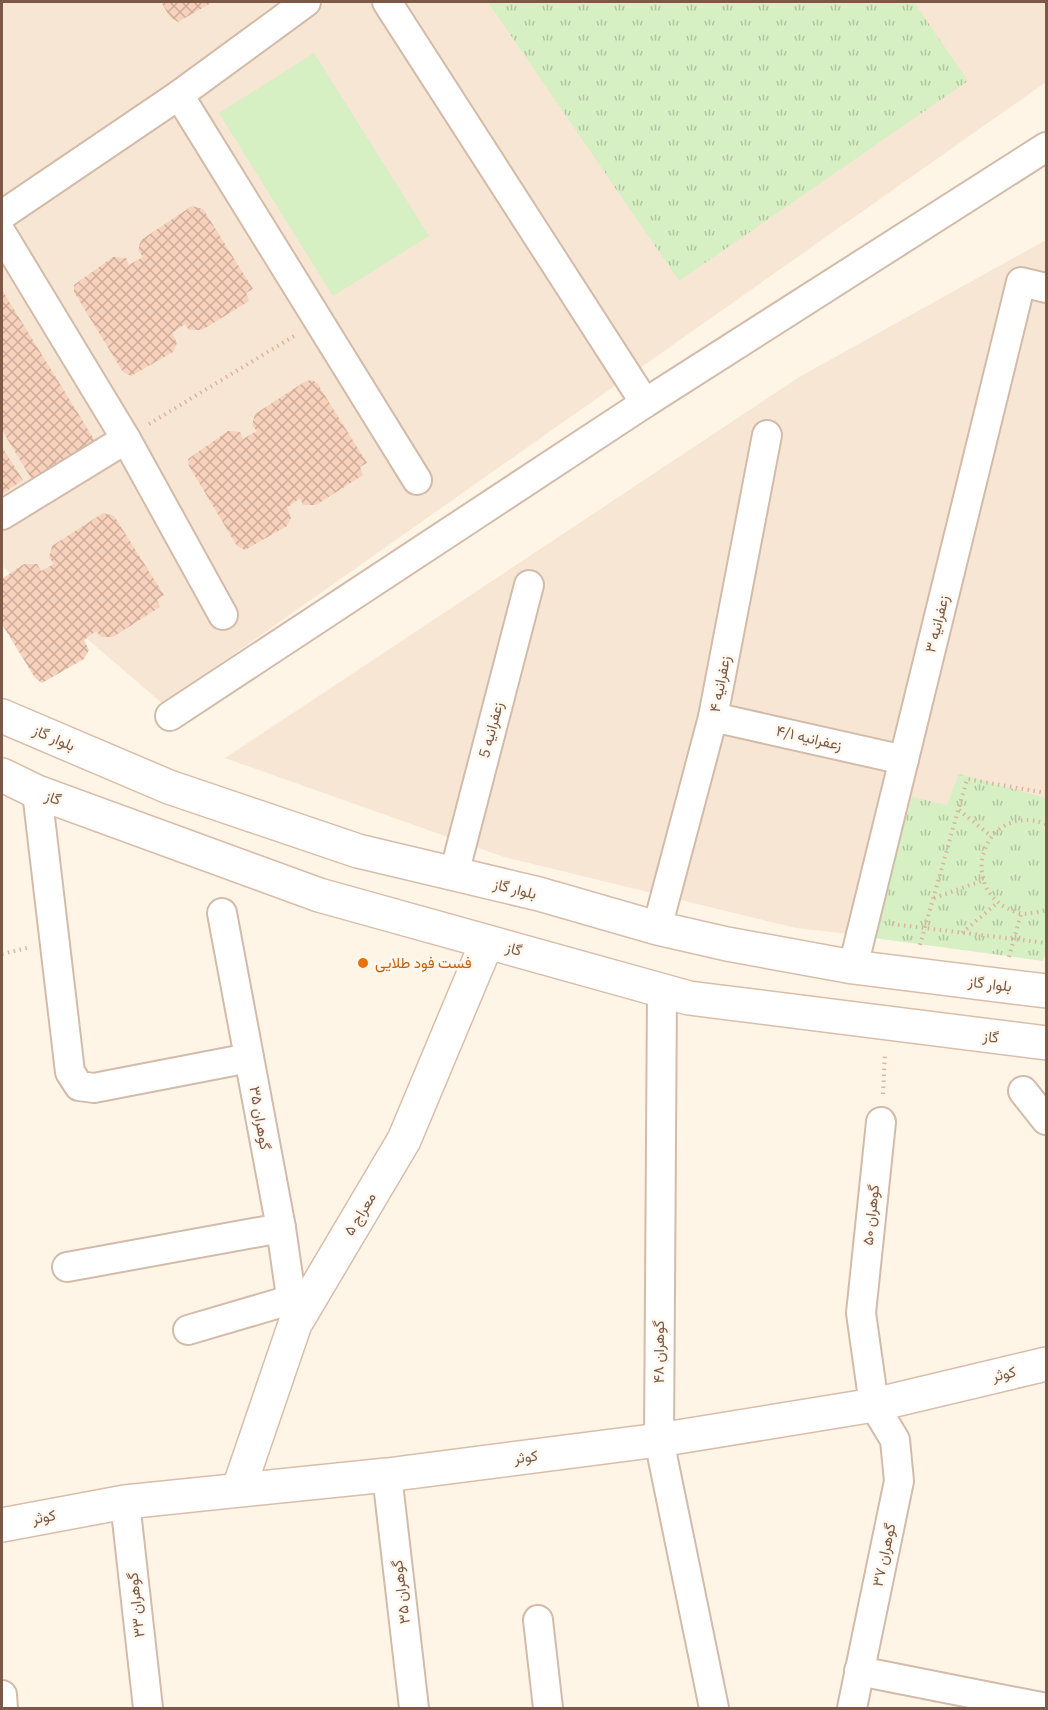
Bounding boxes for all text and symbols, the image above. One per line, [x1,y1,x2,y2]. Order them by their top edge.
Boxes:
street label: زعفرانیه ۳ [920,593,953,655]
street label: زعفرانیه ۴ [705,654,734,714]
street label: 5 زعفرانیه [474,700,507,760]
street label: بلوار گاز [29,720,78,755]
street label: زعفرانیه ۴/۱ [774,721,844,754]
street label: گاز [42,786,64,809]
street label: بلوار گاز [491,874,539,903]
street label: گاز [503,937,525,960]
place label: فست فود طلایی [375,953,472,973]
marker: فست فود طلایی [356,956,370,970]
street label: بلوار گاز [966,971,1013,996]
street label: گاز [981,1026,1000,1047]
street label: گوهران ۳۵ [246,1085,276,1152]
street label: گوهران ۵۰ [858,1183,883,1246]
street label: معراج ۵ [339,1189,382,1240]
street label: گوهران ۴۸ [649,1320,668,1384]
street label: کوثر [989,1362,1018,1386]
street label: کوثر [512,1446,539,1468]
street label: کوثر [29,1505,58,1528]
street label: گوهران ۳۷ [868,1521,900,1588]
street label: گوهران ۳۵ [387,1559,414,1625]
street label: گوهران ۳۳ [123,1571,148,1639]

